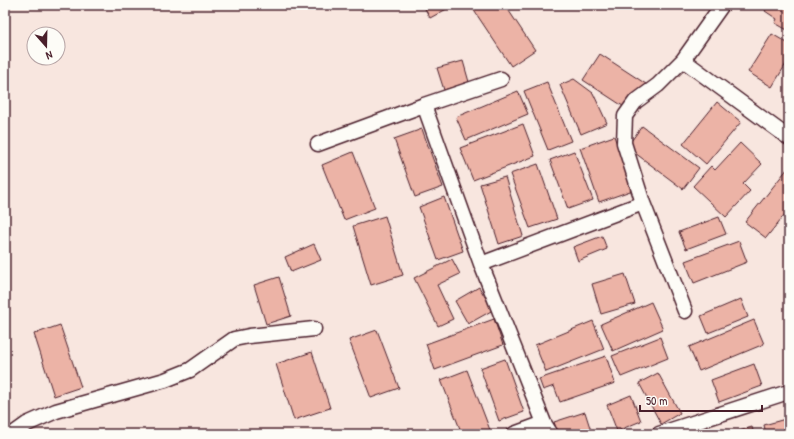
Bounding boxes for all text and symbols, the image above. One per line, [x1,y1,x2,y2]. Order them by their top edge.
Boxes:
north arrow [26,26,66,66]
text: N [44,48,55,63]
scale bar [640,387,762,413]
text: 50 m [646,392,667,409]

